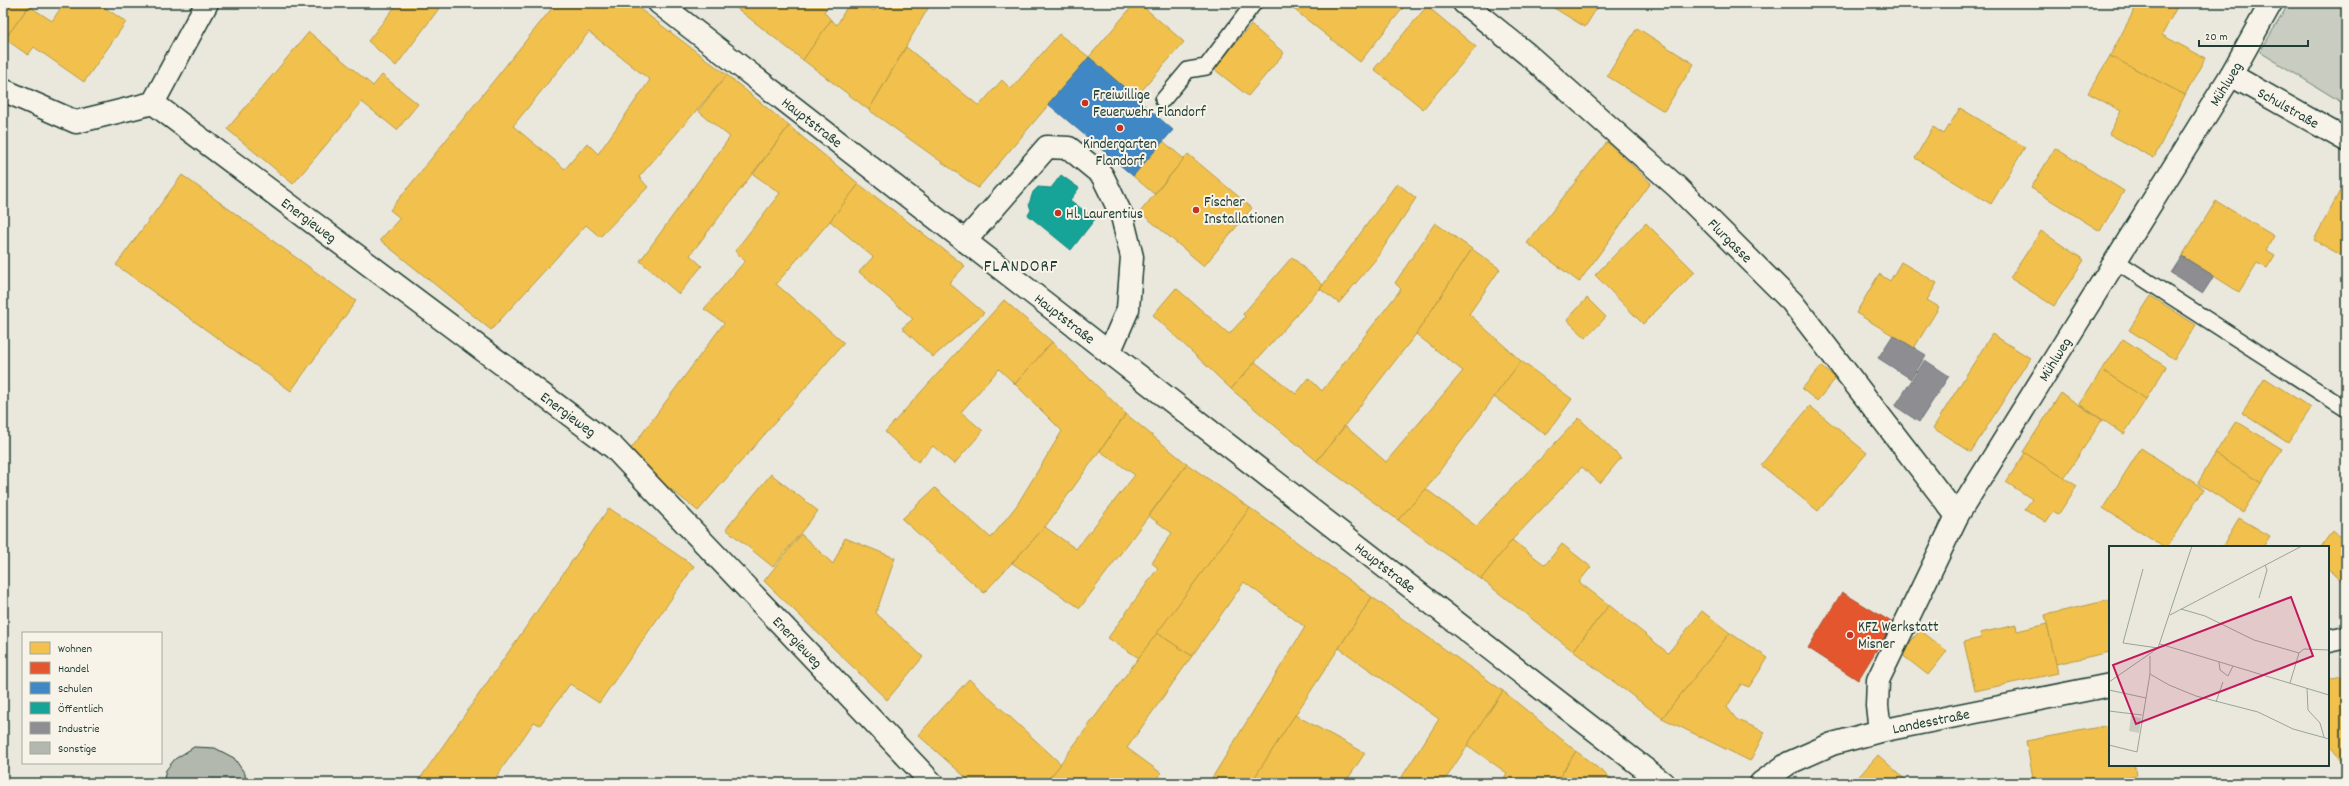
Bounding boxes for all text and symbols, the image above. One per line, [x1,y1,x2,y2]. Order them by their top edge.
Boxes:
scale bar [2199,22,2308,48]
text: 20 m [2205,29,2228,46]
street label: Mühlweg [2205,59,2249,111]
street label: Schulstraße [2253,83,2323,136]
place label: Freiwillige Feuerwehr Flandorf [1093,85,1207,124]
street label: Hauptstraße [776,93,846,155]
marker: Freiwillige Feuerwehr Flandorf [1080,98,1090,108]
marker: Kindergarten Flandorf [1115,123,1125,133]
place label: Kindergarten Flandorf [1083,134,1157,173]
place label: Fischer Installationen [1204,192,1284,231]
street label: Energieweg [275,193,340,250]
place label: Hl. Laurentius [1066,204,1143,226]
marker: Fischer Installationen [1191,205,1201,215]
marker: Hl. Laurentius [1053,208,1063,218]
street label: Flurgasse [1702,214,1757,269]
district label: FLANDORF [984,256,1058,280]
street label: Hauptstraße [1029,289,1099,351]
street label: Mühlweg [2034,334,2078,387]
street label: Energieweg [535,387,600,444]
street label: Hauptstraße [1349,538,1420,600]
inset map [2109,546,2329,766]
street label: Energieweg [766,612,827,674]
place label: KFZ Werkstatt Misner [1858,617,1939,656]
marker: KFZ Werkstatt Misner [1845,630,1855,640]
legend [22,632,162,764]
text: Wohnen [58,641,93,658]
text: Handel [58,661,89,678]
text: Schulen [58,681,93,698]
text: Öffentlich [58,701,103,718]
street label: Landesstraße [1891,704,1972,741]
text: Industrie [58,721,99,738]
text: Sonstige [58,741,96,758]

